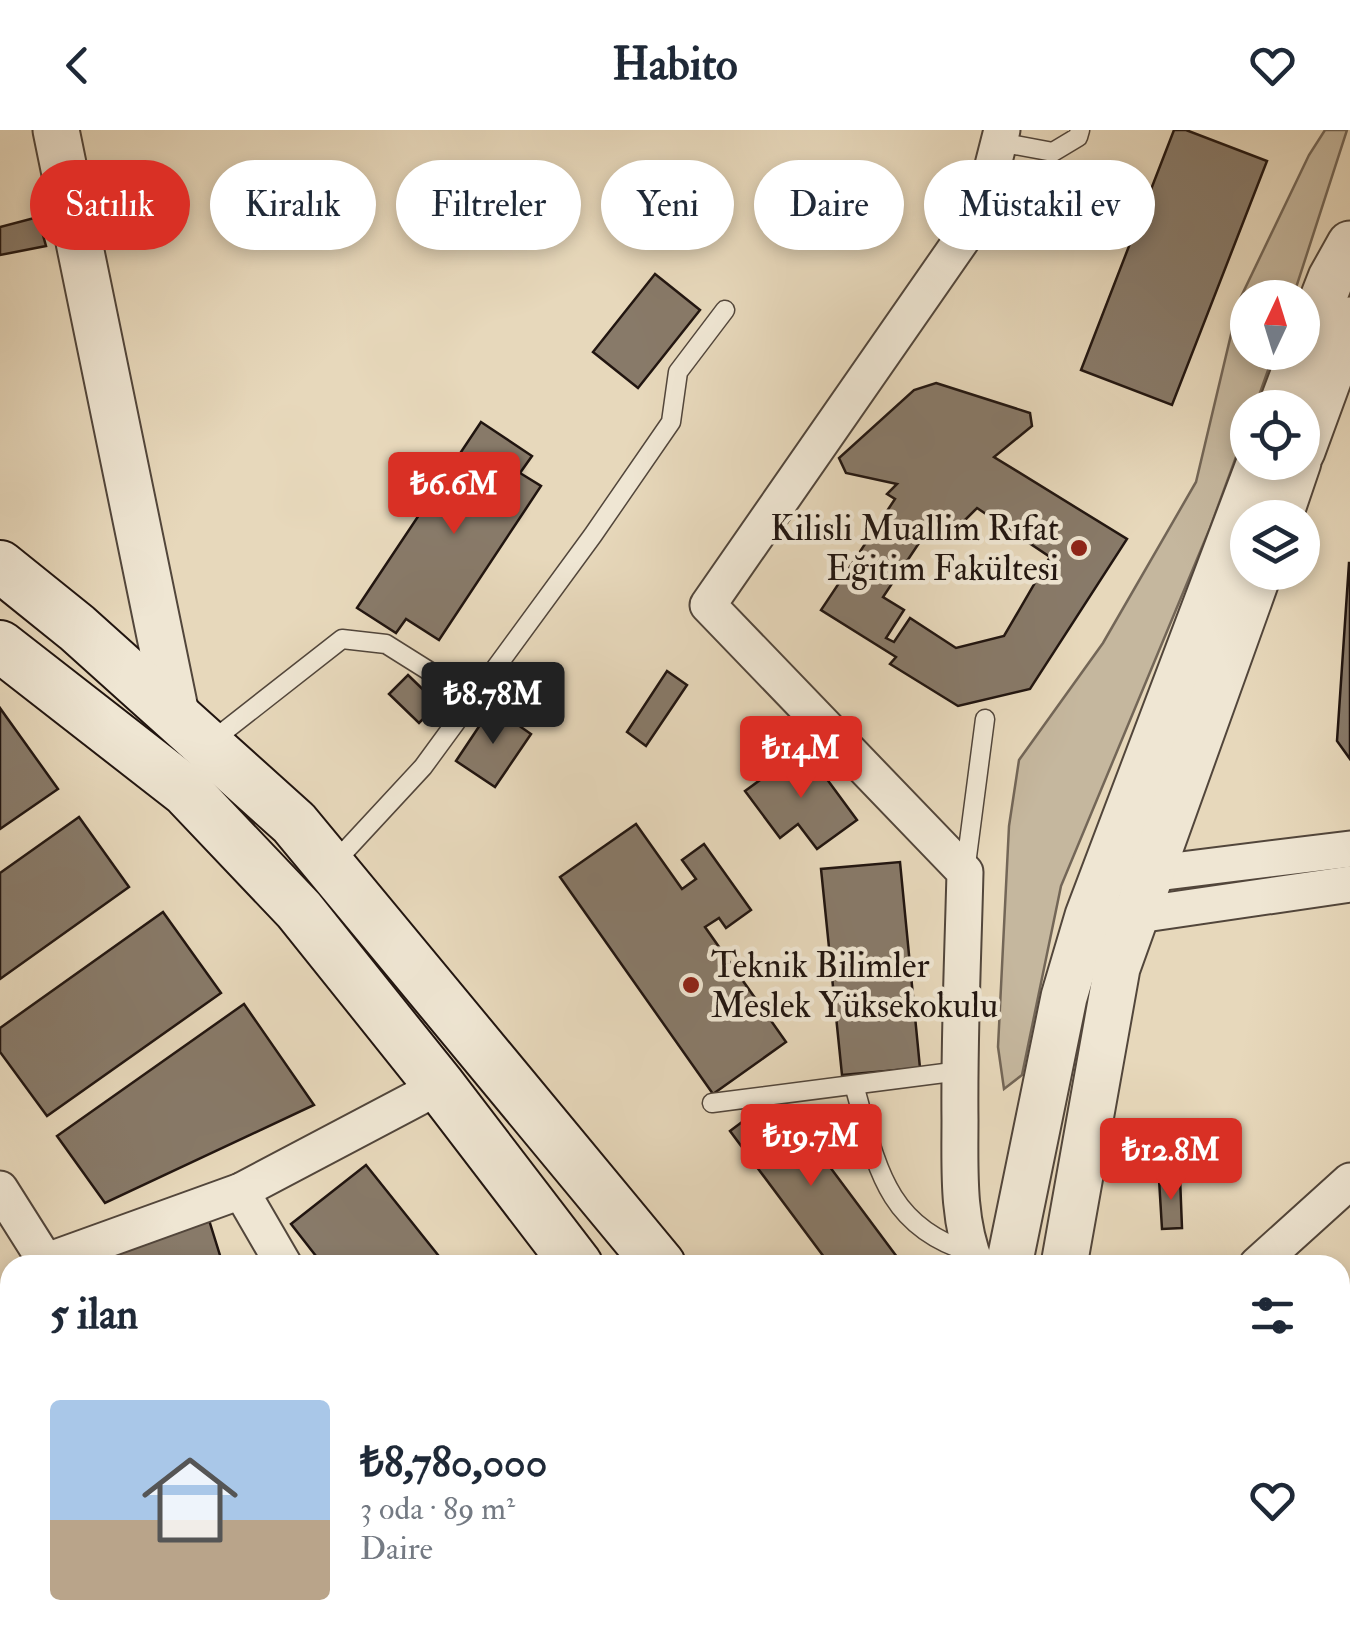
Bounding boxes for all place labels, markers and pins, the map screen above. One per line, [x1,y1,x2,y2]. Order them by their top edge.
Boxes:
pin: ₺6.6M [384,452,524,537]
place label: Kilisli Muallim Rıfat Eğitim Fakültesi [770,507,1059,591]
marker: Kilisli Muallim Rıfat Eğitim Fakültesi [1068,537,1090,559]
pin: ₺8.78M [412,662,574,747]
pin: ₺14M [742,716,860,801]
place label: Teknik Bilimler Meslek Yüksekokulu [711,944,998,1028]
marker: Teknik Bilimler Meslek Yüksekokulu [680,974,702,996]
pin: ₺19.7M [730,1104,892,1189]
pin: ₺12.8M [1090,1118,1252,1203]

